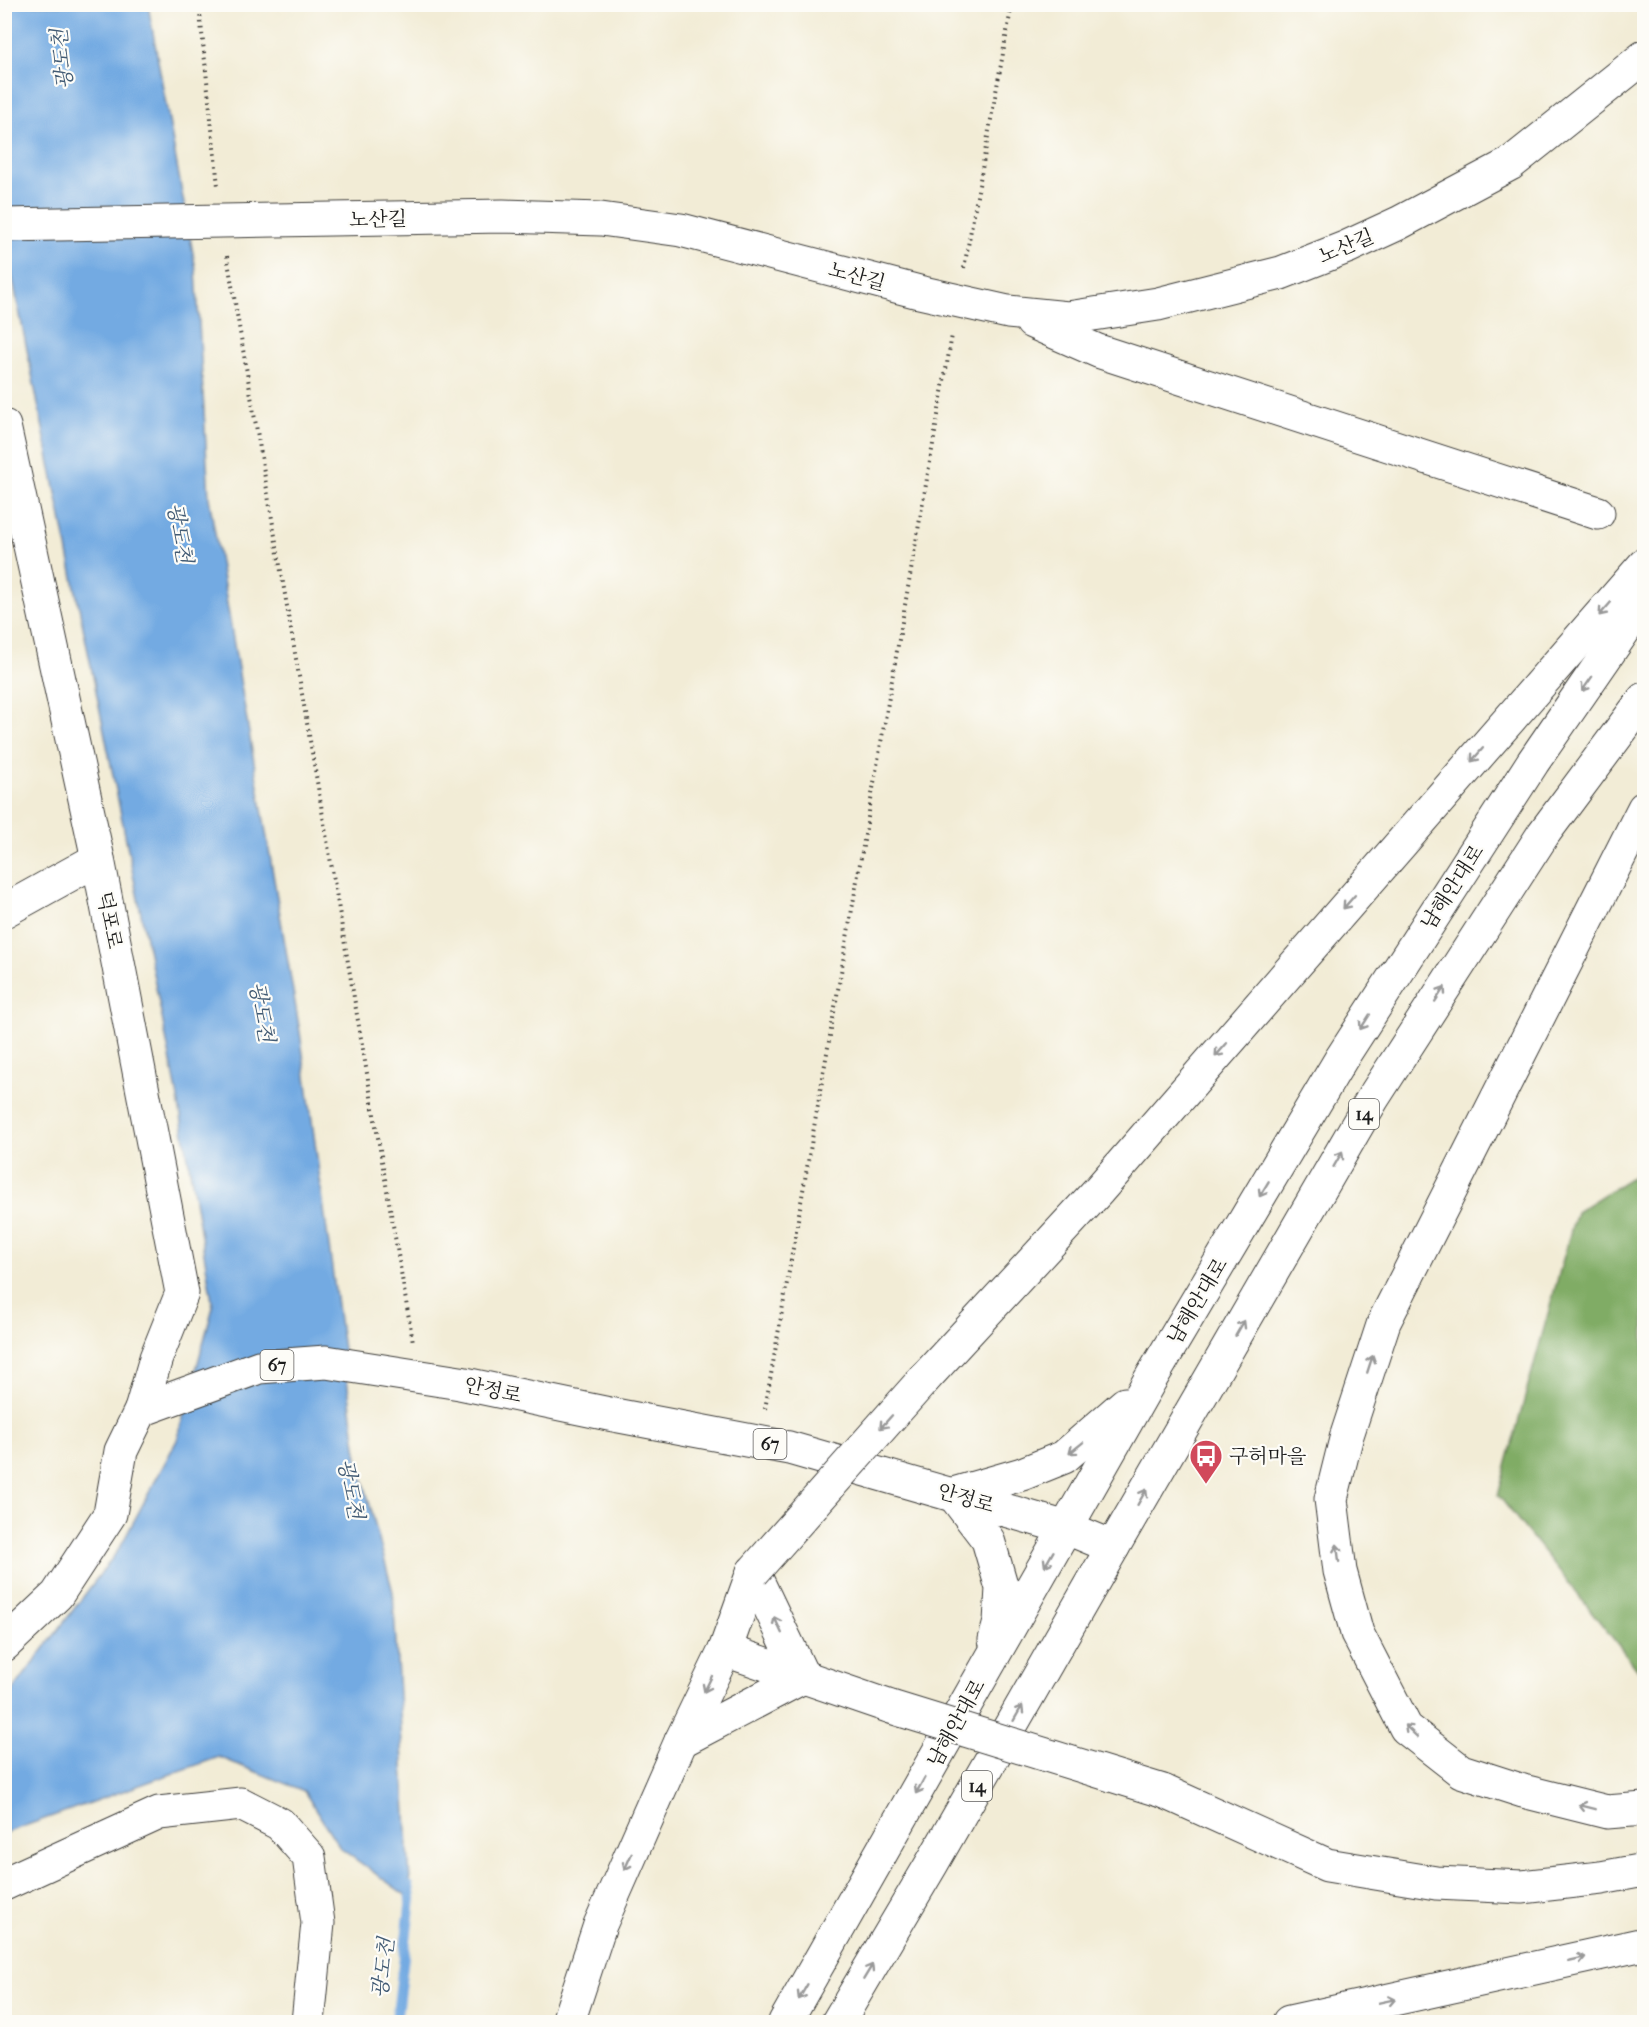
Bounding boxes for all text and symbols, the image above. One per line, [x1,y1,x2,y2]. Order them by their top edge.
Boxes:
water label: 광도천 [47,26,77,91]
street label: 노산길 [349,207,407,232]
street label: 노산길 [1315,225,1377,268]
street label: 노산길 [826,258,888,295]
water label: 광도천 [163,501,197,567]
one-way arrow [1599,600,1613,616]
one-way arrow [1581,675,1593,691]
one-way arrow [1470,748,1484,763]
street label: 남해안대로 [1416,840,1488,934]
street label: 덕포로 [93,889,126,951]
one-way arrow [1342,894,1356,909]
water label: 광도천 [245,980,279,1046]
one-way arrow [1434,985,1447,1002]
one-way arrow [1358,1013,1370,1030]
one-way arrow [1214,1042,1228,1057]
road number: 14 [1349,1099,1379,1129]
one-way arrow [1332,1151,1344,1168]
one-way arrow [1257,1180,1269,1197]
street label: 남해안대로 [1163,1254,1232,1349]
one-way arrow [1234,1320,1246,1337]
road number: 67 [260,1350,294,1380]
one-way arrow [1365,1355,1376,1374]
street label: 안정로 [462,1373,524,1408]
one-way arrow [879,1414,893,1429]
road number: 67 [754,1429,786,1459]
bus stop icon: 구허마을 [1188,1438,1224,1485]
one-way arrow [1069,1441,1084,1455]
place label: 구허마을 [1229,1445,1306,1468]
water label: 광도천 [333,1457,369,1523]
street label: 안정로 [935,1479,997,1518]
one-way arrow [1136,1489,1148,1506]
one-way arrow [1332,1544,1343,1563]
one-way arrow [1043,1550,1055,1567]
one-way arrow [772,1616,783,1634]
one-way arrow [702,1675,714,1693]
street label: 남해안대로 [923,1675,990,1771]
one-way arrow [1013,1705,1025,1722]
one-way arrow [1404,1724,1419,1738]
road number: 14 [962,1771,992,1801]
one-way arrow [914,1777,926,1794]
one-way arrow [1578,1800,1597,1812]
one-way arrow [621,1852,633,1870]
water label: 광도천 [367,1935,399,2000]
one-way arrow [1568,1952,1587,1964]
one-way arrow [862,1964,874,1981]
one-way arrow [796,1983,808,2000]
one-way arrow [1377,1994,1396,2006]

